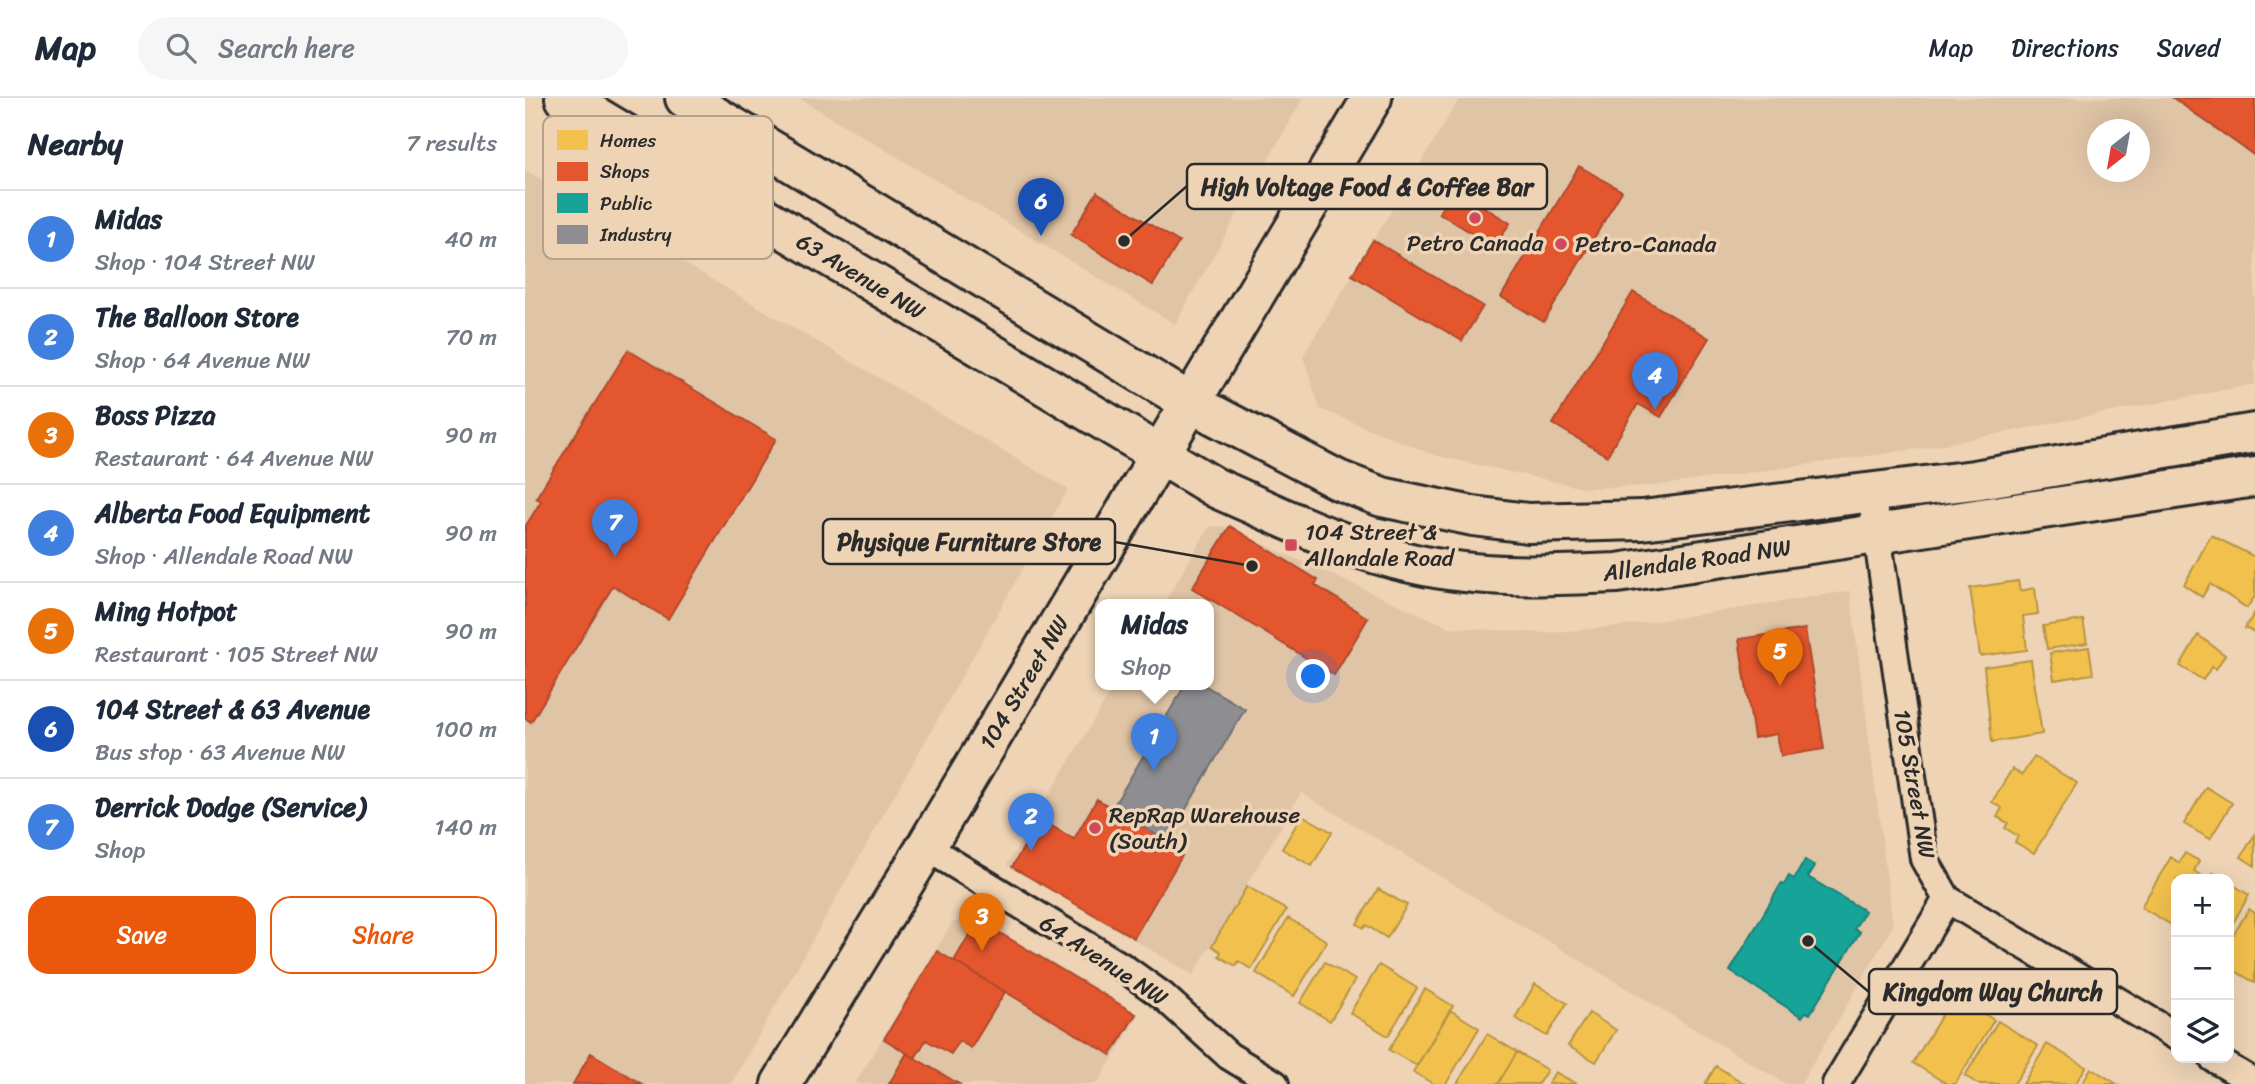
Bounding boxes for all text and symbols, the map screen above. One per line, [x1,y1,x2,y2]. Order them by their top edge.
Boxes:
search box [138,17,628,80]
text: Map [35,19,96,77]
text: Search here [218,25,355,71]
text: Map [1929,27,1973,69]
text: Directions [2011,27,2119,69]
text: Saved [2157,27,2220,69]
icon: search [162,29,200,67]
legend [543,116,773,259]
text: Nearby [28,117,123,171]
north arrow [2087,119,2150,182]
text: 7 results [407,123,497,164]
text: Homes [600,124,656,157]
text: Shops [600,155,650,188]
callout: High Voltage Food & Coffee Bar [1187,164,1547,209]
text: High Voltage Food & Coffee Bar [1201,166,1535,208]
pin: 6 [1018,178,1064,236]
text: Public [600,187,653,220]
text: Midas [95,196,162,242]
marker: Petro Canada [1467,210,1483,226]
text: Industry [599,218,672,251]
text: 1 [46,219,56,260]
text: 40 m [444,219,497,260]
street label: 63 Avenue NW [788,222,934,332]
place label: Petro Canada [1407,223,1544,264]
place label: Petro-Canada [1575,224,1717,265]
marker: Petro-Canada [1553,236,1569,252]
text: Shop · 104 Street NW [95,242,315,283]
text: The Balloon Store [95,294,299,340]
text: 2 [44,317,58,358]
text: 70 m [446,317,497,358]
text: Shop · 64 Avenue NW [95,340,310,381]
pin: 4 [1632,352,1678,410]
text: Boss Pizza [95,392,215,438]
text: 3 [45,415,57,456]
text: 90 m [445,415,497,456]
text: Restaurant · 64 Avenue NW [95,438,374,479]
text: Alberta Food Equipment [95,490,370,536]
pin: 7 [592,499,638,557]
place label: 104 Street & Allandale Road [1304,512,1456,579]
text: 4 [44,513,58,554]
text: 90 m [445,513,497,554]
callout: Physique Furniture Store [823,519,1115,564]
text: Physique Furniture Store [837,521,1101,563]
street label: Allendale Road NW [1599,527,1794,594]
text: Shop · Allendale Road NW [95,536,353,577]
marker: 104 Street & Allandale Road [1283,537,1299,553]
text: Ming Hotpot [95,588,237,634]
popup [1095,599,1214,690]
text: Midas [1121,601,1188,647]
street label: 104 Street NW [968,606,1082,758]
text: 5 [44,611,58,652]
text: 90 m [445,611,497,652]
pin: 5 [1757,628,1803,686]
text: Restaurant · 105 Street NW [95,634,378,675]
text: Shop [1121,647,1171,688]
your location [1296,659,1330,693]
text: 104 Street & 63 Avenue [95,686,370,732]
street label: 105 Street NW [1881,706,1948,863]
text: 6 [44,709,58,750]
text: 100 m [434,709,497,750]
pin: 1 [1131,713,1177,771]
text: Bus stop · 63 Avenue NW [95,732,345,773]
text: Derrick Dodge (Service) [95,784,366,830]
pin: 2 [1008,793,1054,851]
place label: RepRap Warehouse (South) [1109,795,1300,862]
text: 7 [44,807,58,848]
text: 140 m [435,807,497,848]
marker: RepRap Warehouse (South) [1087,820,1103,836]
text: Shop [95,830,145,871]
map controls [2171,874,2234,1063]
button: + [2171,874,2234,937]
pin: 3 [959,893,1005,951]
button: Save [28,896,256,974]
button: Share [270,896,497,974]
street label: 64 Avenue NW [1031,903,1177,1018]
button: − [2171,937,2234,1000]
callout: Kingdom Way Church [1869,969,2117,1014]
text: Kingdom Way Church [1882,971,2103,1013]
button: layers [2171,1000,2234,1063]

